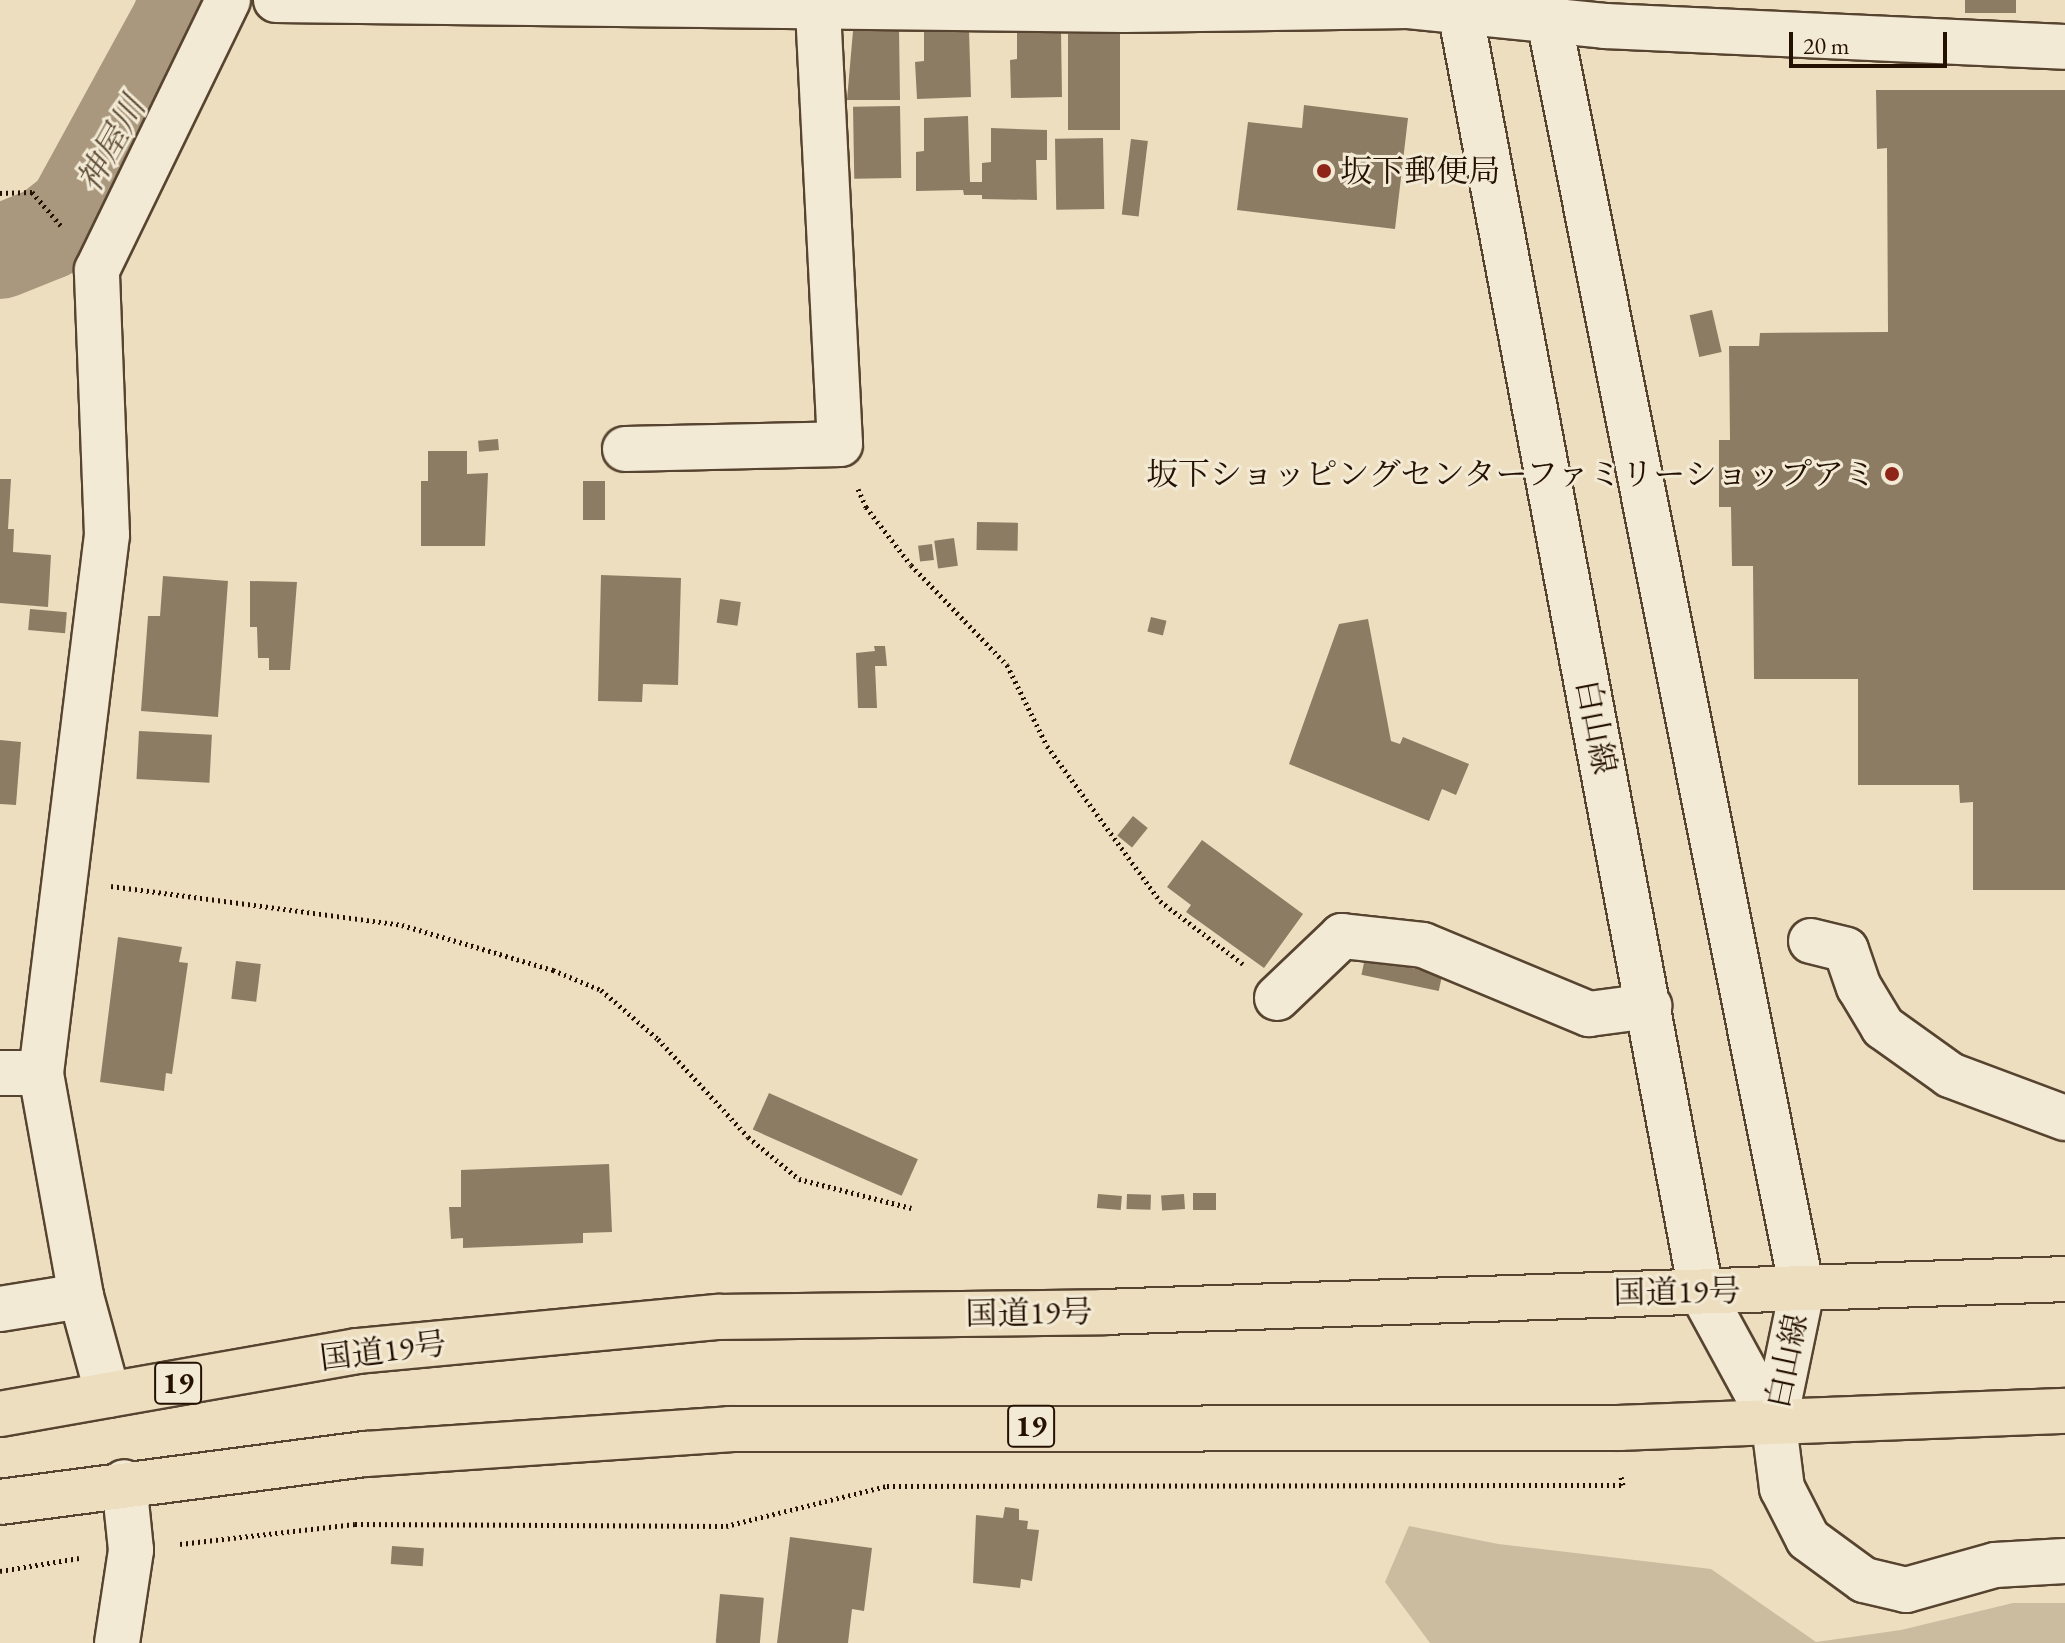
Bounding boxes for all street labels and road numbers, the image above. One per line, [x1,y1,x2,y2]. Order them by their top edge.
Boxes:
street label: 白山線 [1568,676,1624,778]
street label: 国道19号 [1613,1272,1741,1312]
street label: 国道19号 [965,1293,1093,1333]
street label: 白山線 [1758,1310,1816,1412]
street label: 国道19号 [318,1324,448,1378]
road number: 19 [154,1357,202,1409]
road number: 19 [1007,1400,1055,1452]

